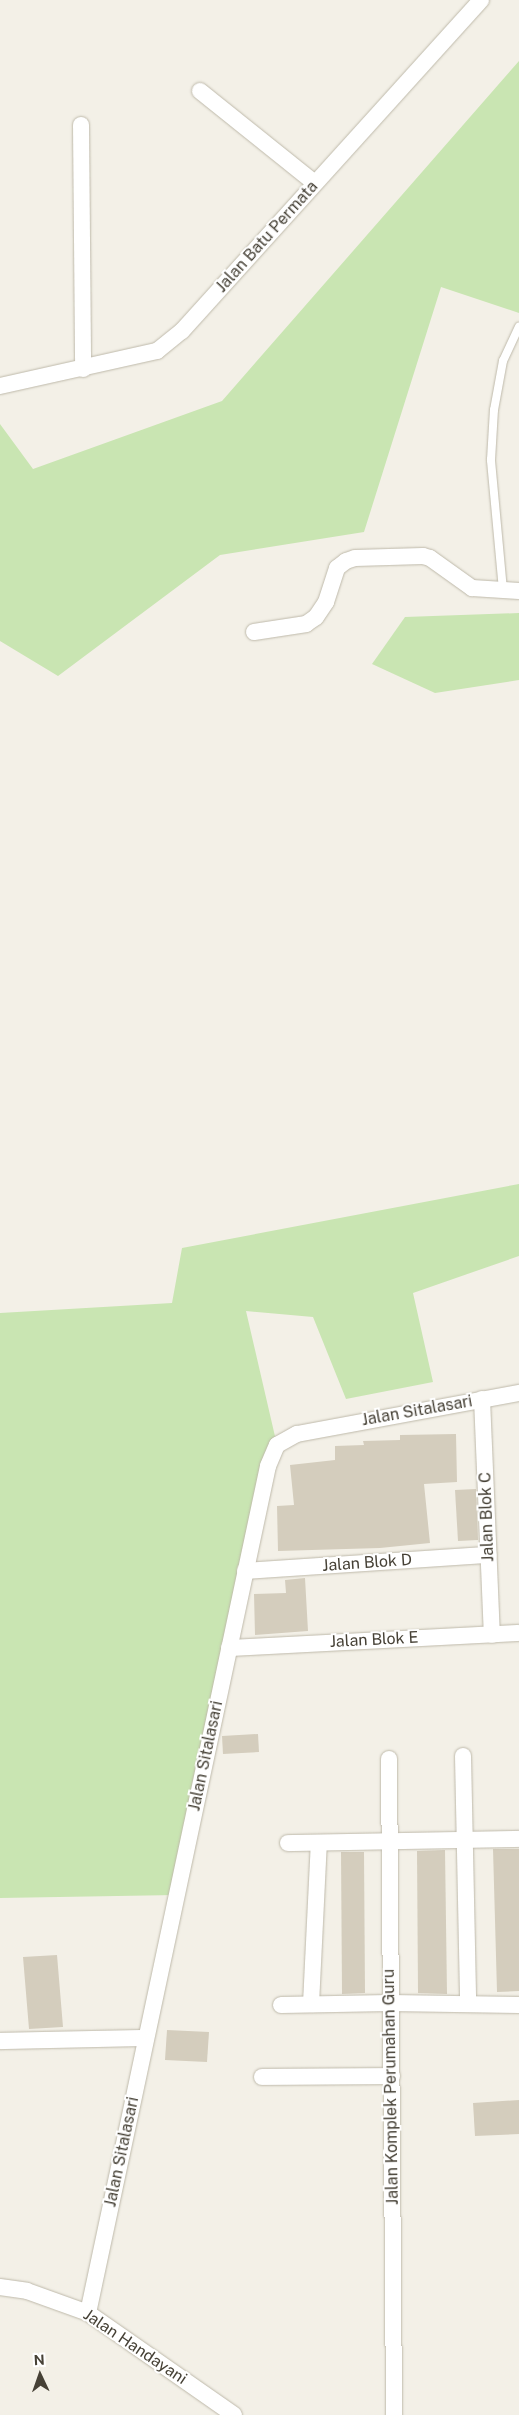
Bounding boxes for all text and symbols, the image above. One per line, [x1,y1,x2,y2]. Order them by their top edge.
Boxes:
street label: Jalan Batu Permata [212,177,322,297]
street label: Jalan Sitalasari [360,1392,474,1430]
street label: Jalan Blok C [476,1472,498,1562]
street label: Jalan Blok D [321,1550,413,1576]
street label: Jalan Blok E [329,1628,419,1652]
street label: Jalan Sitalasari [185,1699,227,1813]
street label: Jalan Komplek Perumahan Guru [379,1969,403,2205]
street label: Jalan Sitalasari [101,2095,143,2209]
street label: Jalan Handayani [80,2305,190,2389]
north arrow [15,2350,65,2400]
text: N [33,2352,45,2368]

